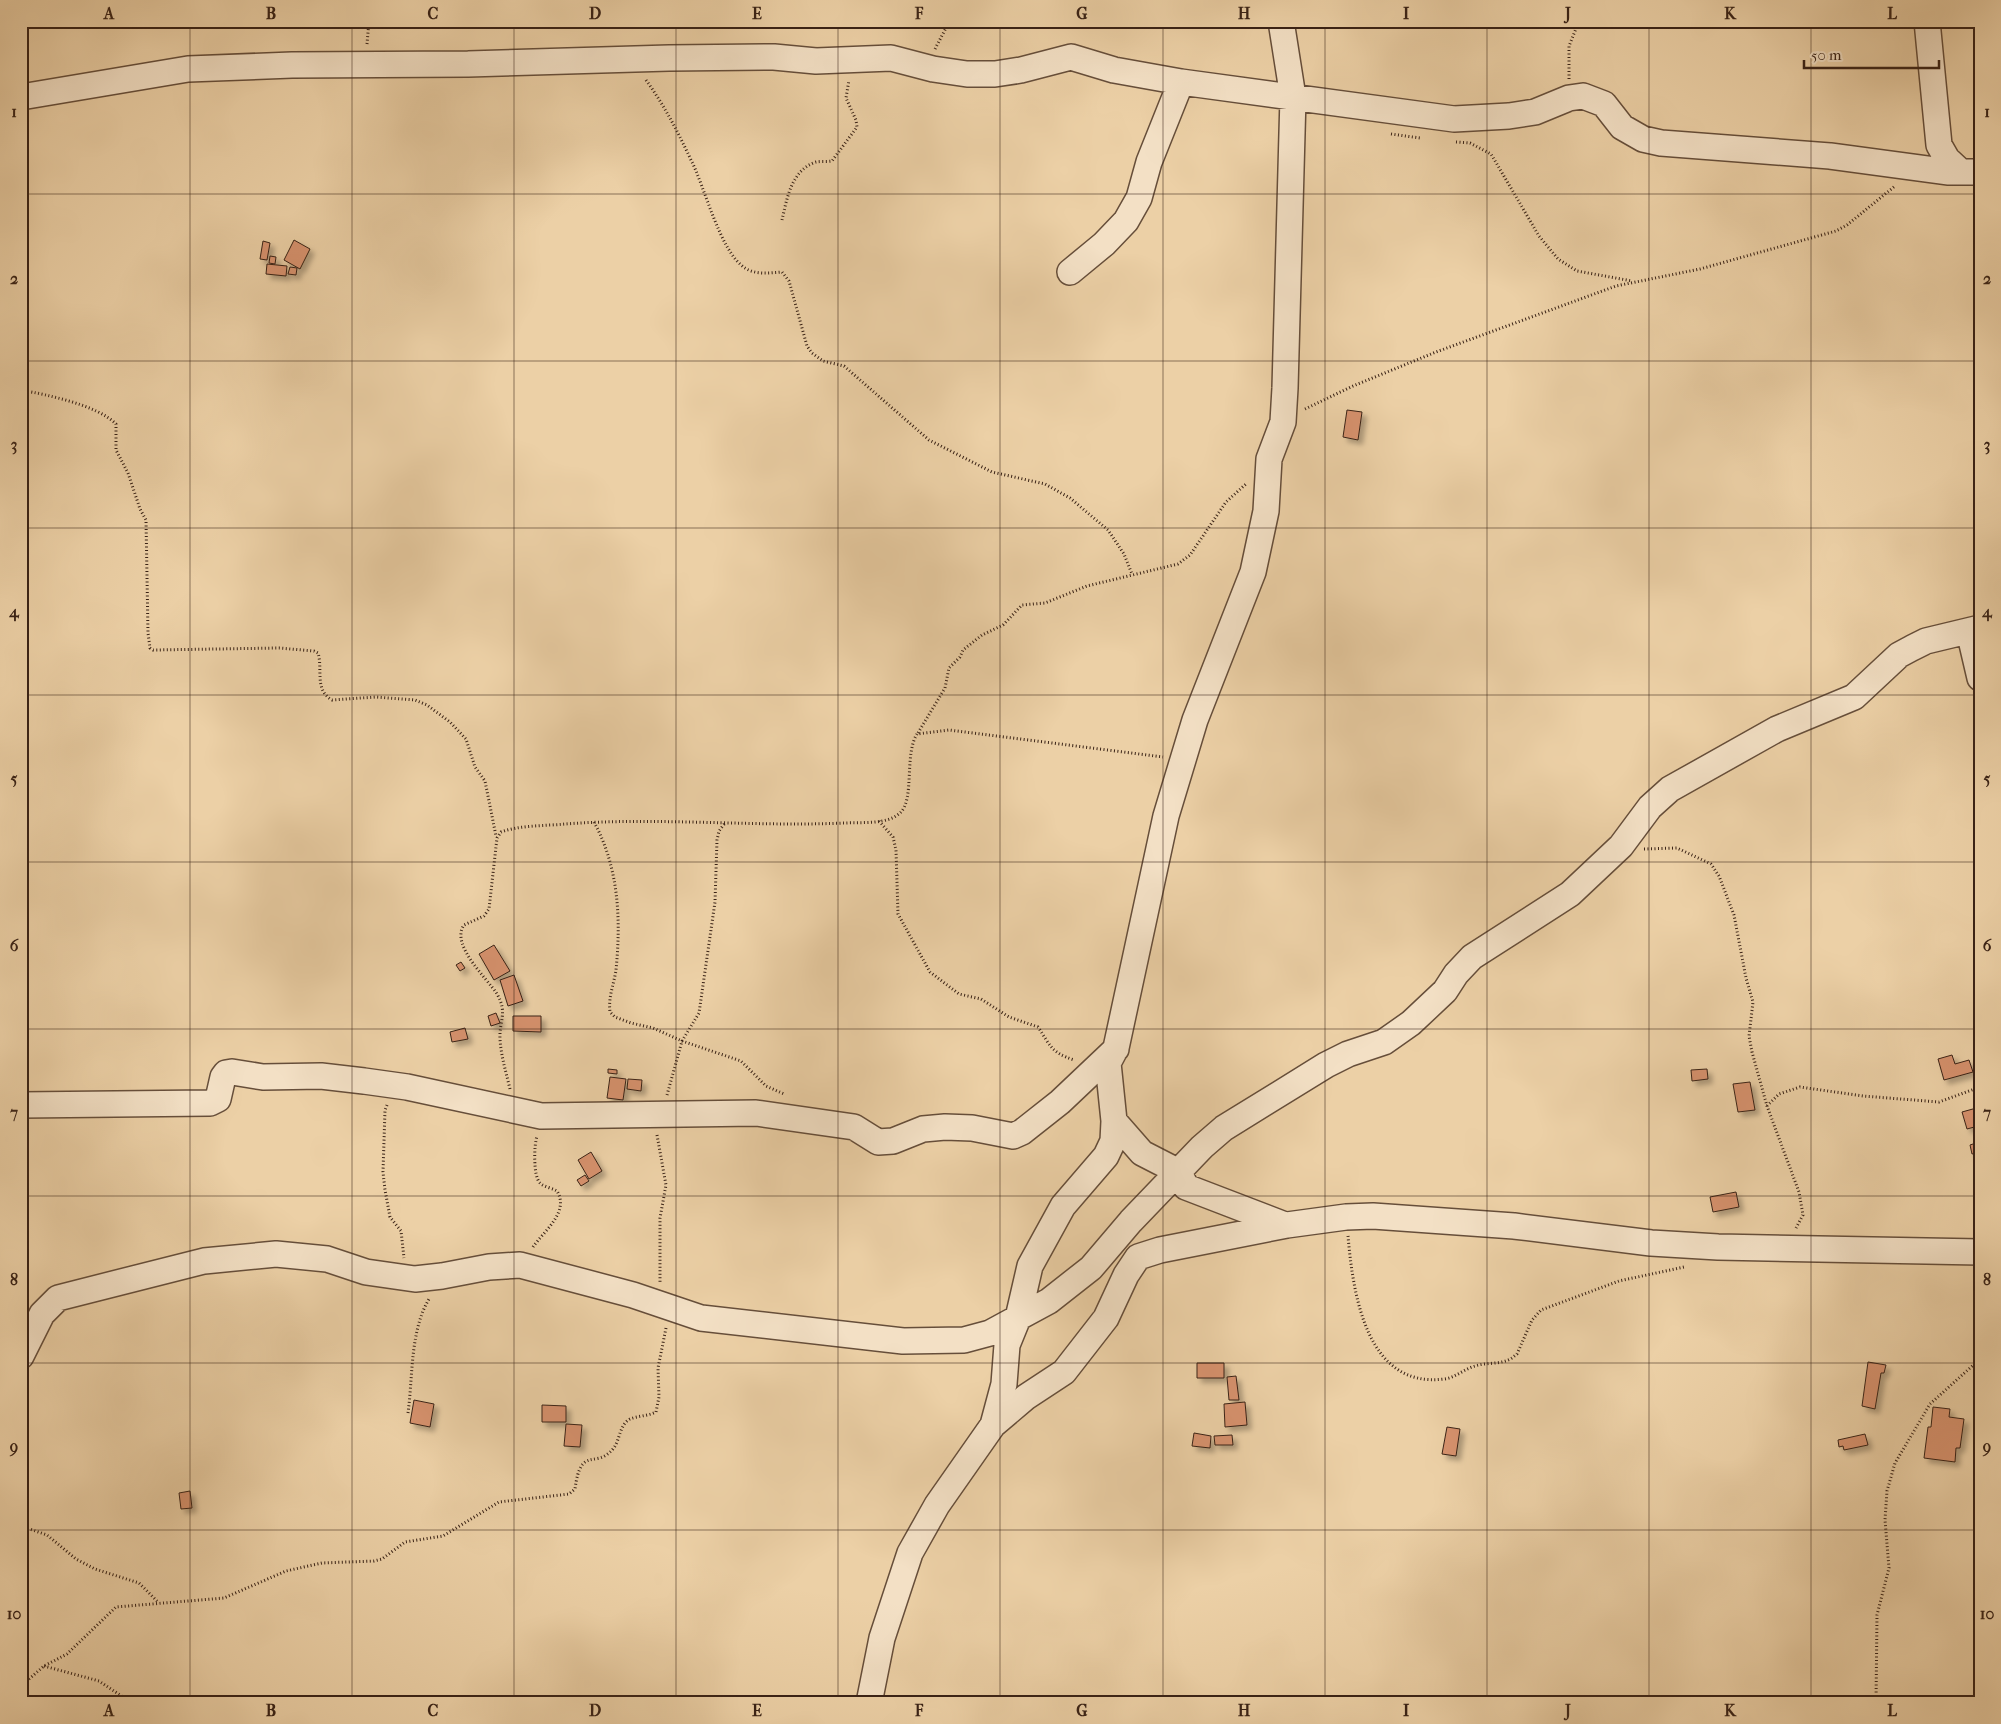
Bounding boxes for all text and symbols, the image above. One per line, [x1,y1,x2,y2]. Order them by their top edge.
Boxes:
text: A [103,4,115,23]
text: B [266,4,276,23]
text: C [428,4,439,23]
text: D [589,4,601,23]
text: E [752,4,762,23]
text: F [914,4,924,23]
text: G [1076,4,1088,23]
text: H [1238,4,1251,23]
text: I [1403,4,1410,23]
text: J [1563,4,1571,24]
text: K [1724,4,1737,23]
text: L [1887,4,1897,23]
scale bar [1804,38,1938,70]
text: 50 m [1811,46,1842,64]
text: 1 [11,102,17,121]
text: 1 [1984,102,1990,121]
text: 2 [10,269,18,288]
text: 2 [1983,269,1991,288]
text: 3 [11,435,17,455]
text: 3 [1984,435,1990,455]
text: 4 [8,602,20,622]
text: 4 [1981,602,1993,622]
text: 5 [11,769,18,788]
text: 5 [1984,769,1991,788]
text: 6 [10,936,19,955]
text: 6 [1983,936,1992,955]
text: 7 [9,1103,18,1122]
text: 7 [1982,1103,1991,1122]
text: 8 [10,1270,18,1289]
text: 8 [1983,1270,1991,1289]
text: 9 [9,1437,18,1457]
text: 9 [1982,1437,1991,1457]
text: 10 [7,1604,21,1623]
text: 10 [1980,1604,1994,1623]
text: A [103,1701,115,1720]
text: B [266,1701,276,1720]
text: C [428,1701,439,1720]
text: D [589,1701,601,1720]
text: E [752,1701,762,1720]
text: F [914,1701,924,1720]
text: G [1076,1701,1088,1720]
text: H [1238,1701,1251,1720]
text: I [1403,1701,1410,1720]
text: J [1563,1701,1571,1721]
text: K [1724,1701,1737,1720]
text: L [1887,1701,1897,1720]

